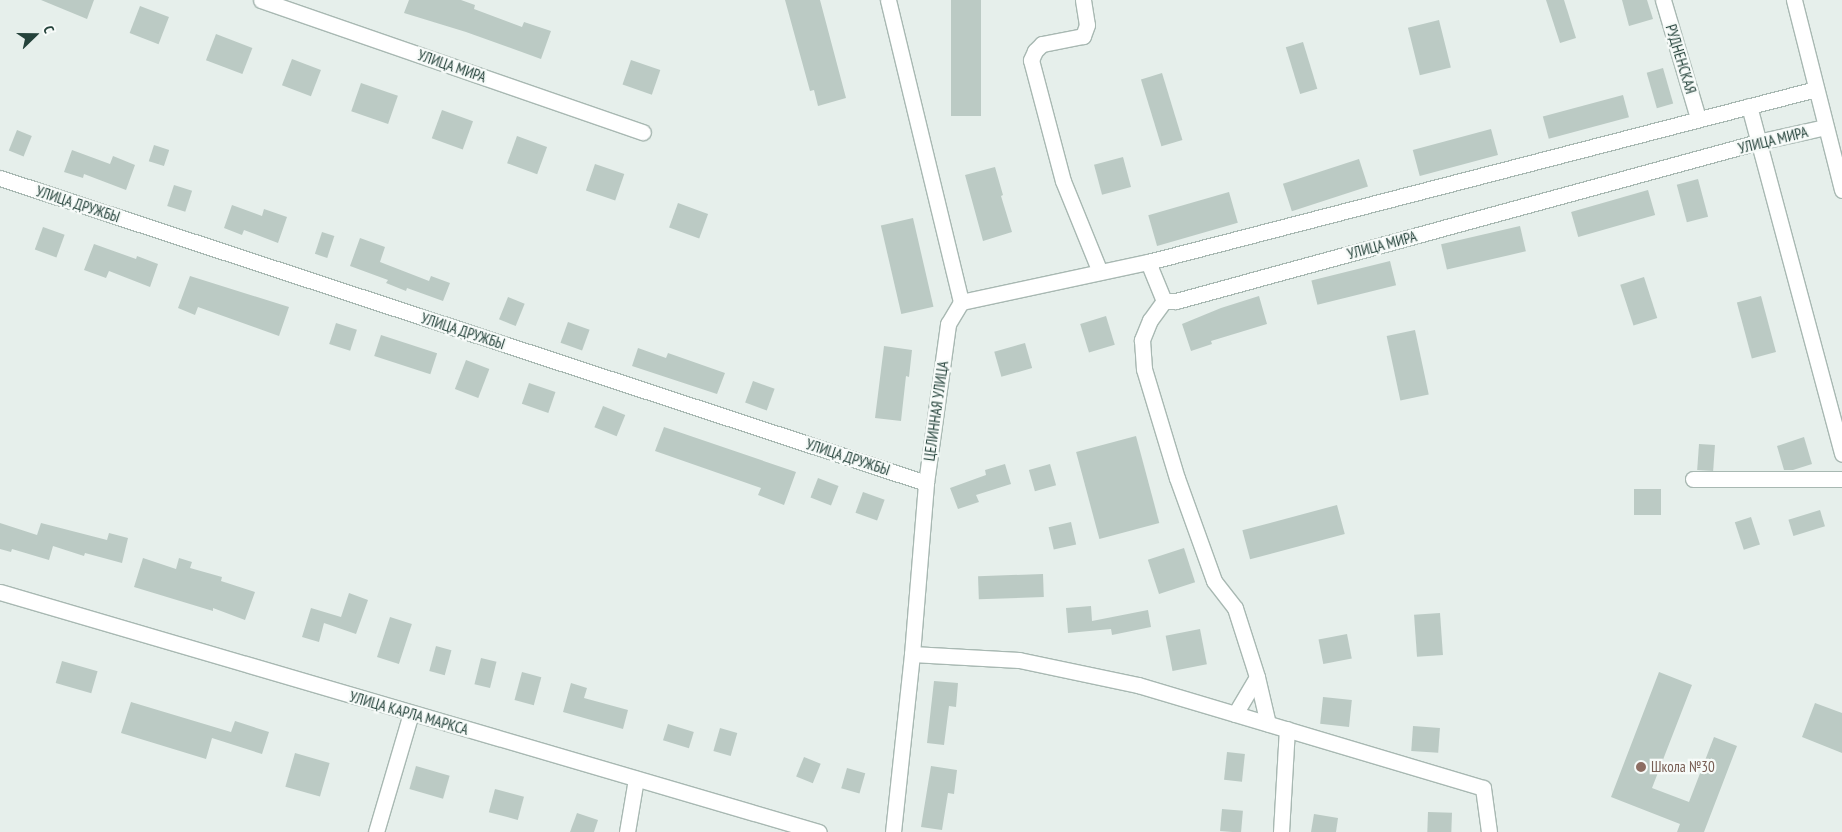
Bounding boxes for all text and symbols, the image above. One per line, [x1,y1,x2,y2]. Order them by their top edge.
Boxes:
north arrow [10,10,60,60]
street label: РУДНЕНСКАЯ [1662,22,1700,96]
text: С [39,23,58,36]
street label: УЛИЦА МИРА [415,46,489,86]
street label: УЛИЦА МИРА [1736,123,1810,157]
street label: УЛИЦА ДРУЖБЫ [33,182,123,226]
street label: УЛИЦА МИРА [1345,227,1419,263]
street label: УЛИЦА ДРУЖБЫ [418,309,508,353]
street label: ЦЕЛИННАЯ УЛИЦА [920,360,952,462]
street label: УЛИЦА ДРУЖБЫ [803,435,893,479]
street label: УЛИЦА КАРЛА МАРКСА [347,687,471,739]
place label: Школа №30 [1651,758,1715,776]
marker: Школа №30 [1635,761,1647,773]

